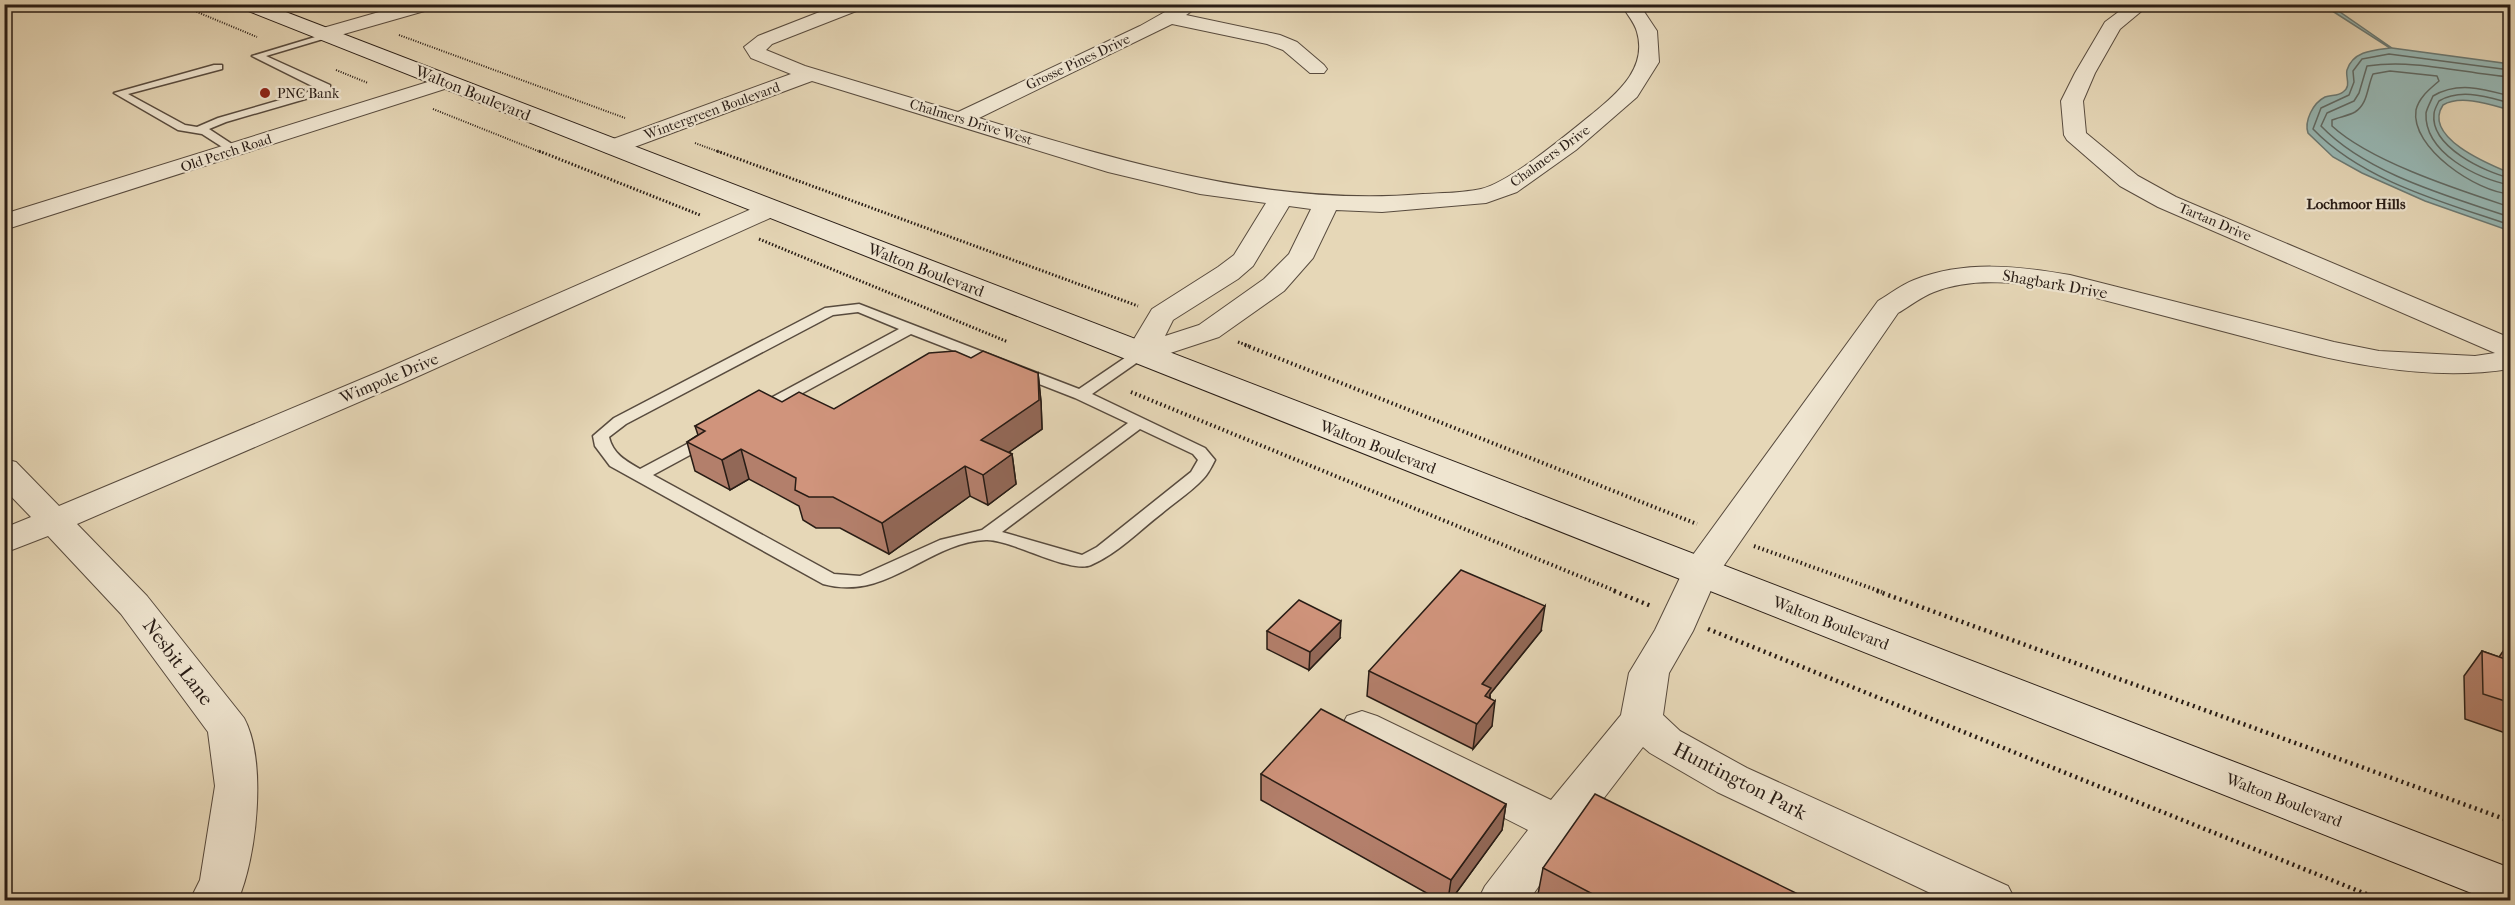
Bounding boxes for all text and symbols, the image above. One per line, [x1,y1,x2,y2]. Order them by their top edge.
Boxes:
street label: Grosse Pines Drive [1023,30,1133,94]
street label: Walton Boulevard [412,61,534,125]
street label: Wintergreen Boulevard [641,78,783,144]
place label: PNC Bank [277,85,340,102]
marker: PNC Bank [258,86,272,100]
street label: Chalmers Drive West [908,95,1034,149]
street label: Chalmers Drive [1507,121,1593,191]
street label: Old Perch Road [178,130,274,176]
district label: Lochmoor Hills [2307,195,2406,213]
street label: Tartan Drive [2176,199,2254,245]
street label: Walton Boulevard [864,239,987,301]
street label: Shagbark Drive [2001,265,2109,303]
street label: Wimpole Drive [336,349,441,408]
street label: Walton Boulevard [1316,416,1439,478]
street label: Walton Boulevard [1769,592,1892,654]
street label: Nesbit Lane [138,614,218,710]
street label: Huntington Park [1669,737,1811,825]
street label: Walton Boulevard [2222,769,2345,831]

